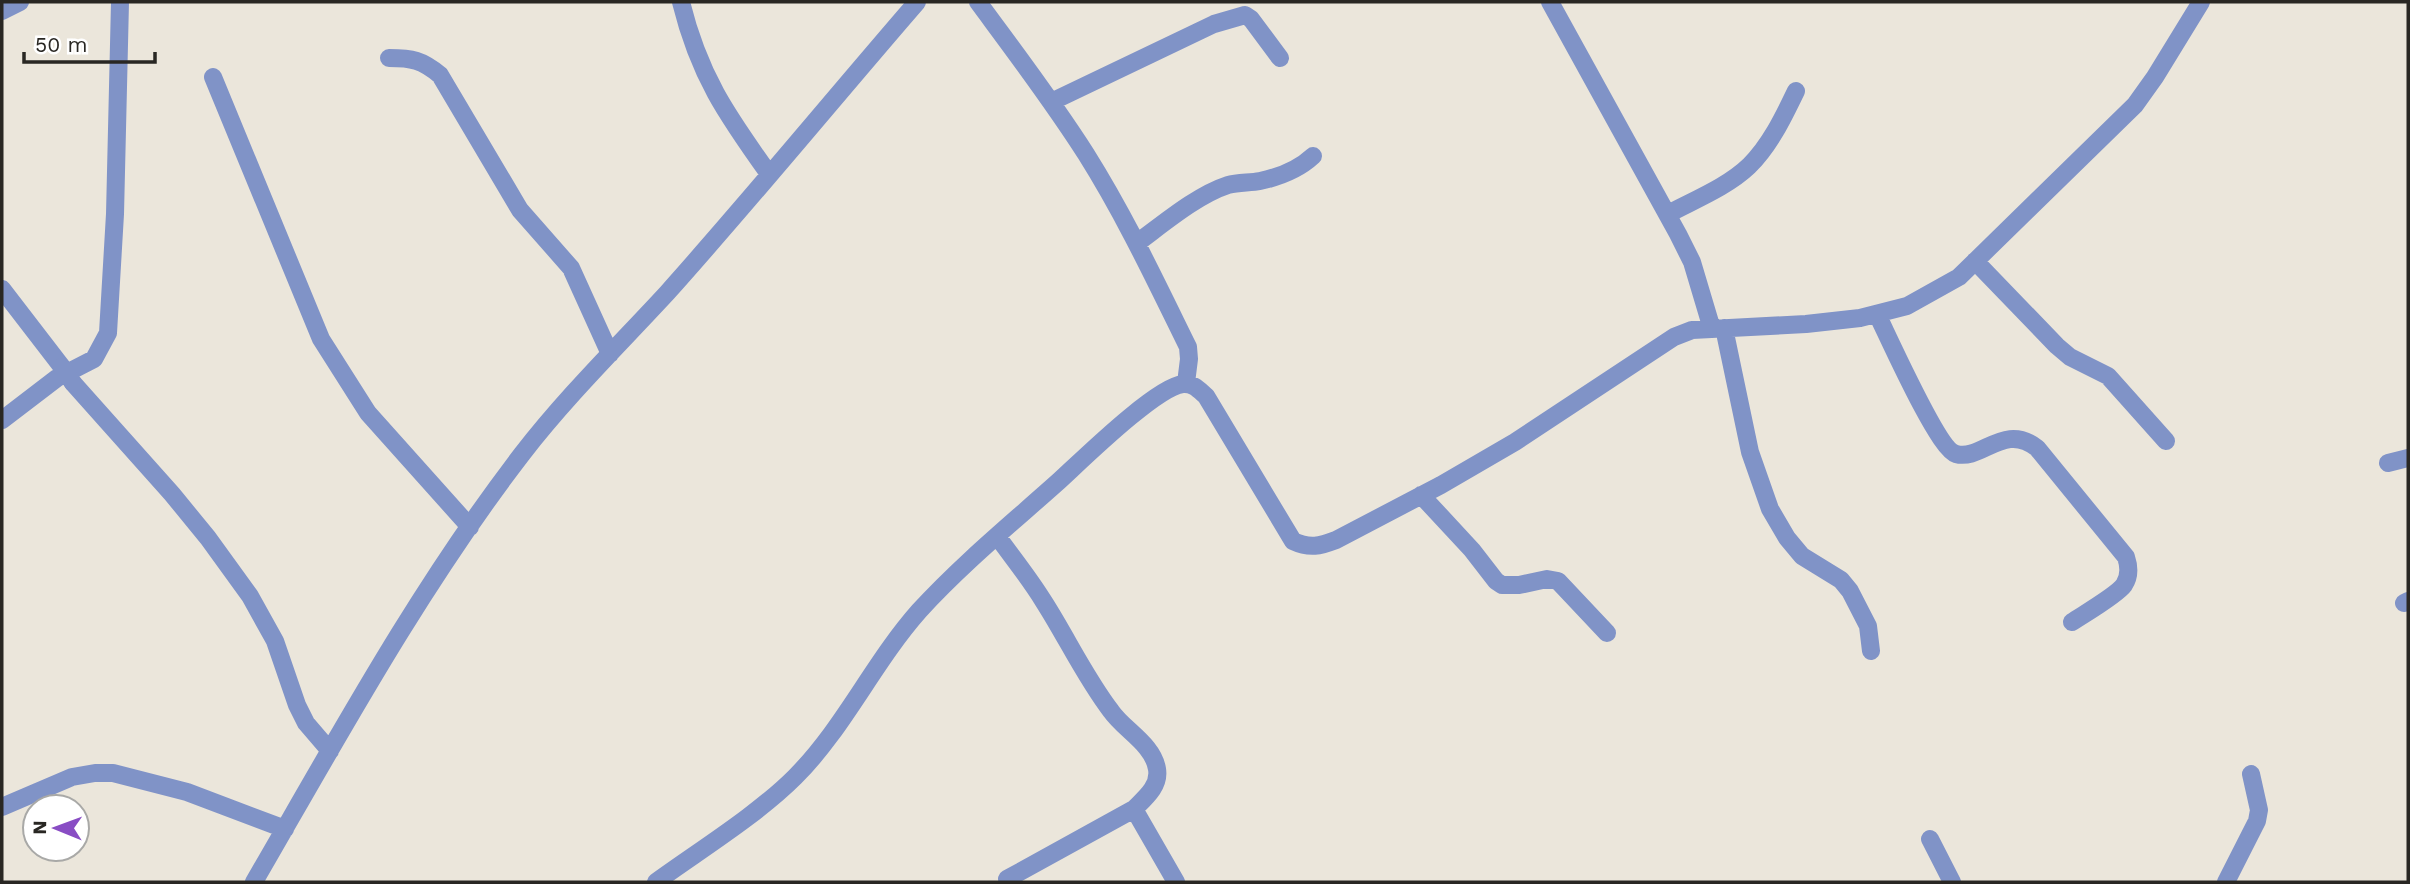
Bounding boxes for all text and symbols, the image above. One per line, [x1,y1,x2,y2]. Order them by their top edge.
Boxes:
scale bar [24,21,156,65]
text: 50 m [35,32,87,57]
north arrow [21,793,91,863]
text: N [28,820,51,835]

